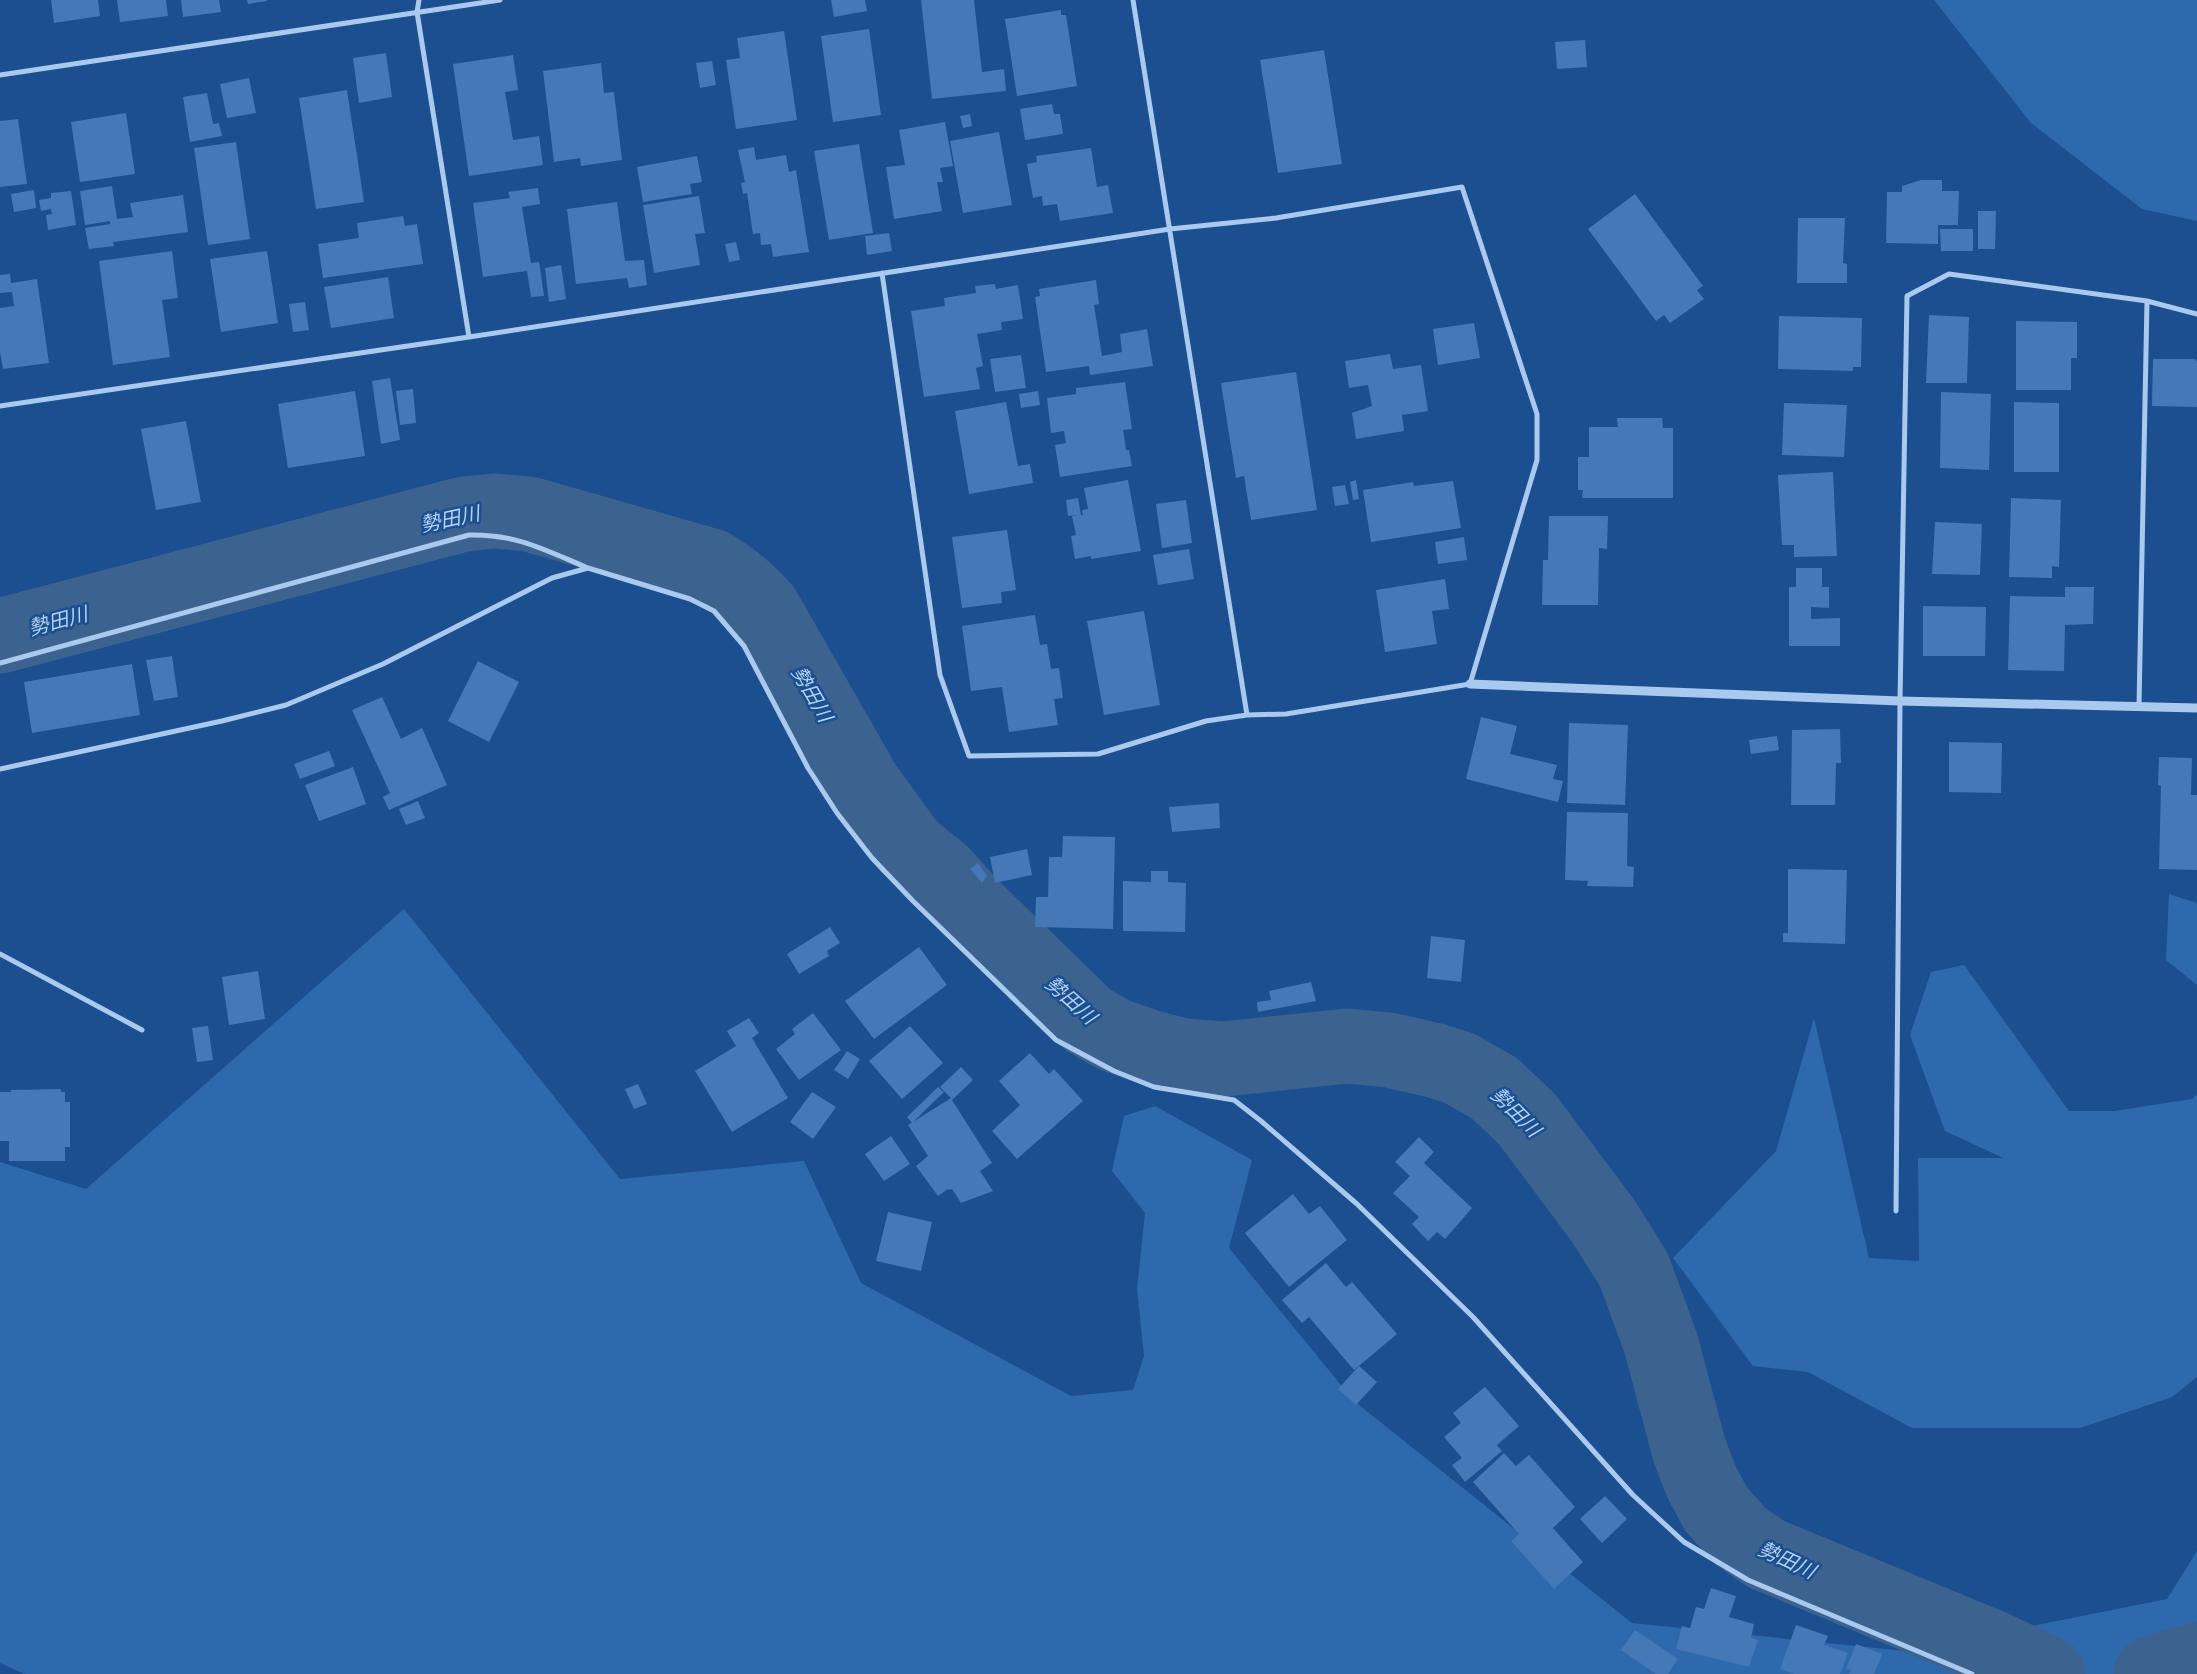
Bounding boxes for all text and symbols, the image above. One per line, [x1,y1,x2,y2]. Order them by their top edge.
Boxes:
water label: 勢田川 [418,501,484,537]
water label: 勢田川 [26,601,92,640]
water label: 勢田川 [787,662,838,728]
water label: 勢田川 [1041,971,1103,1030]
water label: 勢田川 [1486,1082,1547,1143]
water label: 勢田川 [1755,1536,1821,1584]

